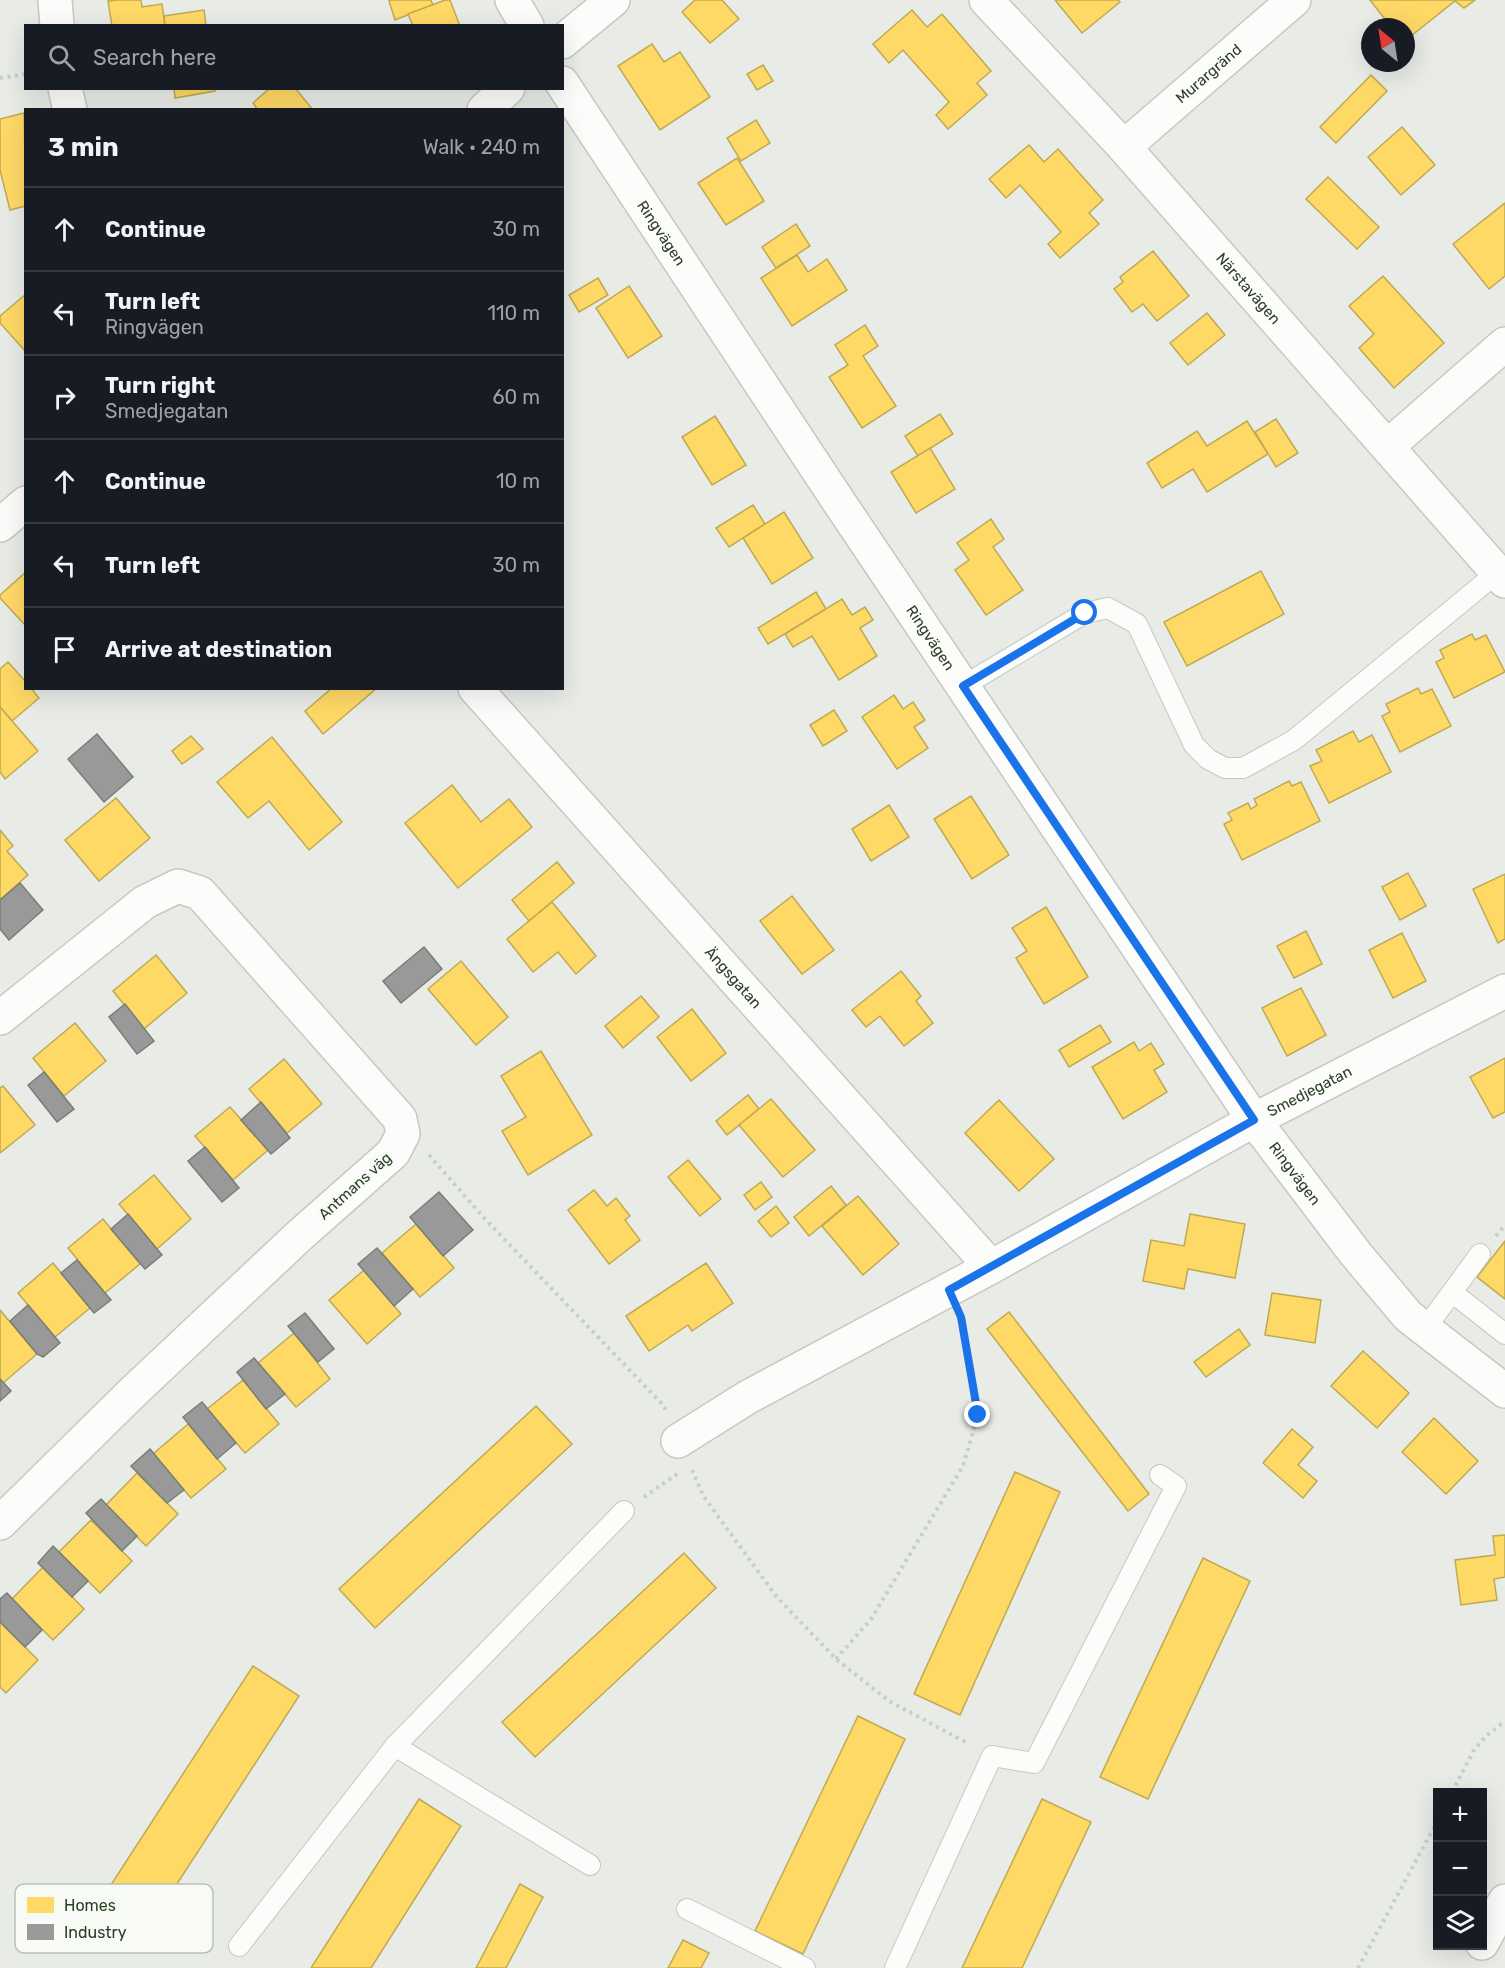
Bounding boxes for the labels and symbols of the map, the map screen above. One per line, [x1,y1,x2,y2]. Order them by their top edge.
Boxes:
north arrow [1361,18,1415,72]
street label: Murargränd [1172,40,1245,107]
street label: Ringvägen [633,197,689,269]
street label: Närstavägen [1212,249,1284,328]
route start [1071,599,1097,625]
street label: Ringvägen [902,602,958,674]
street label: Ängsgatan [701,943,765,1012]
street label: Smedjegatan [1264,1062,1355,1121]
street label: Ringvägen [1265,1139,1324,1209]
street label: Antmans väg [315,1149,395,1223]
route end [964,1401,990,1427]
legend [15,1884,213,1953]
text: Homes [64,1896,116,1915]
text: Industry [64,1923,127,1942]

